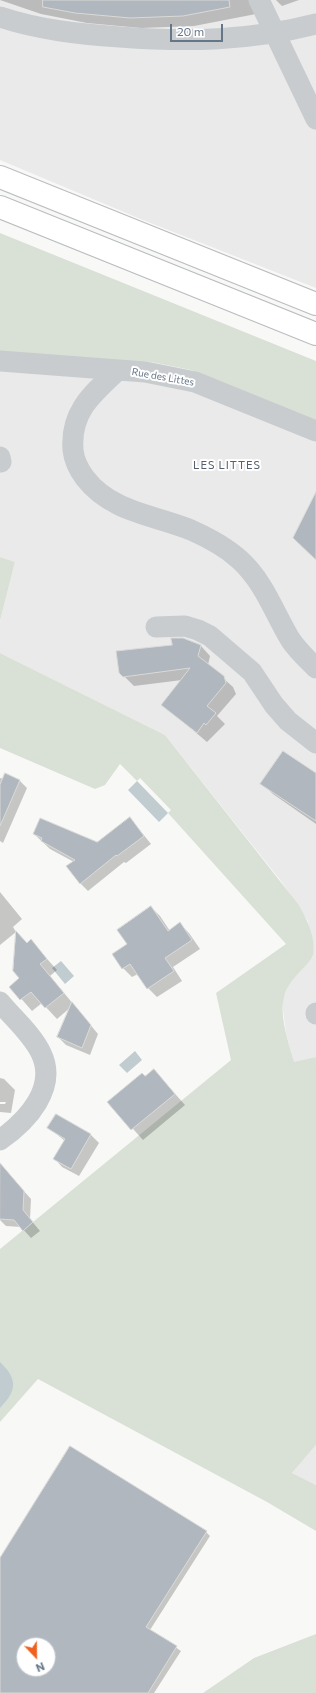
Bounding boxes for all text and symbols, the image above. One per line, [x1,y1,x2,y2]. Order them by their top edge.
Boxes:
scale bar [172,16,225,42]
text: 20 m [177,24,204,38]
street label: Rue des Littes [131,366,195,388]
district label: LES LITTES [193,458,261,472]
north arrow [16,1637,56,1677]
text: N [34,1660,47,1675]

